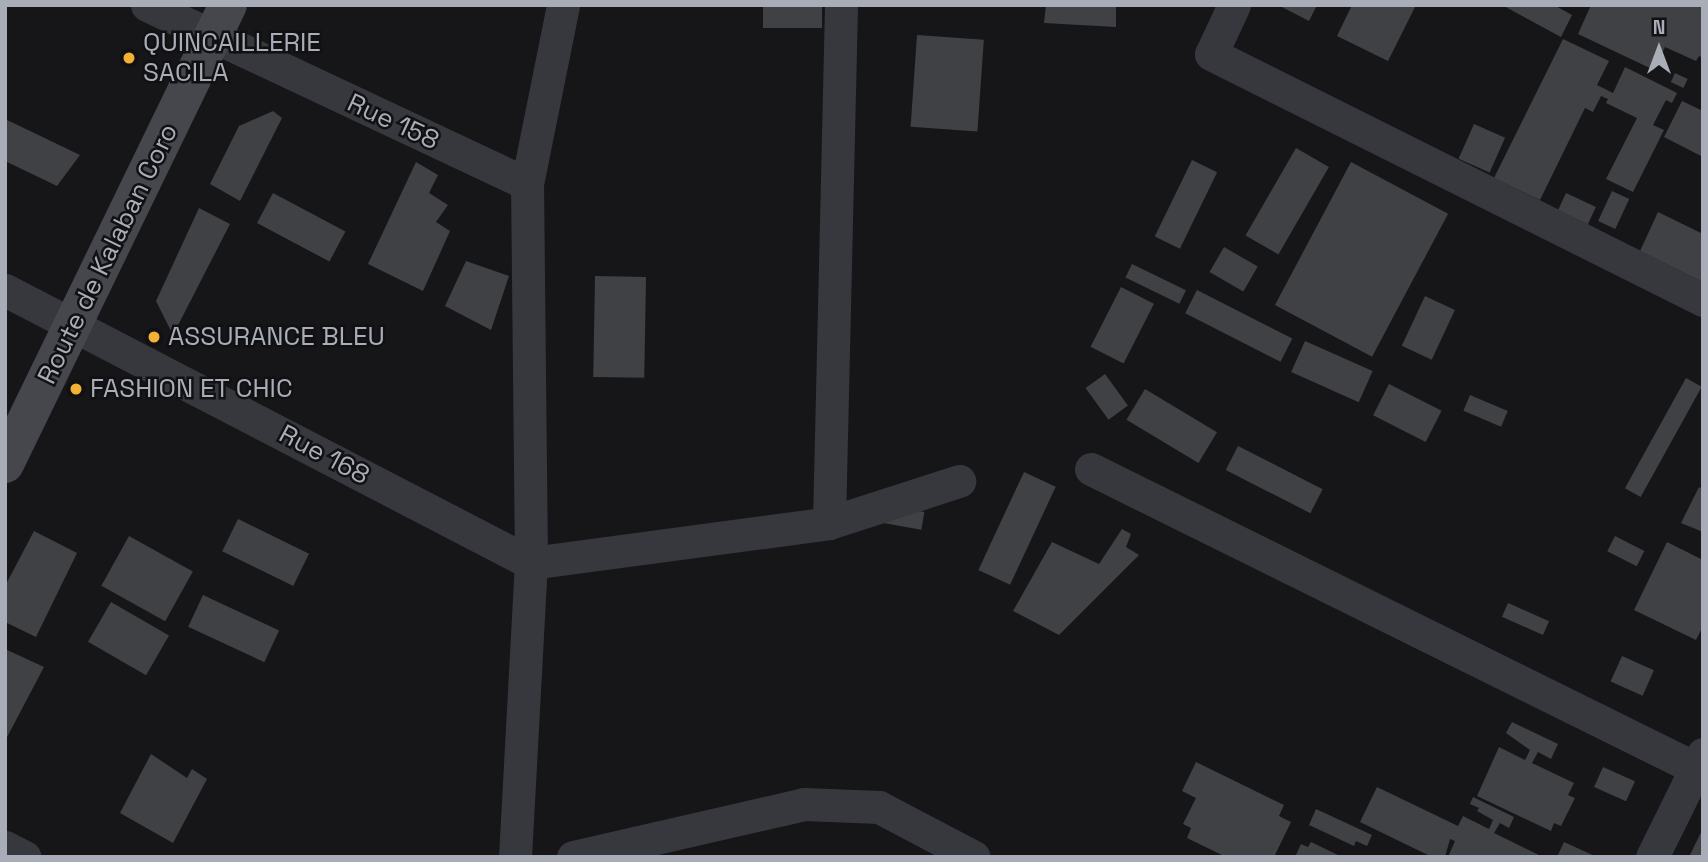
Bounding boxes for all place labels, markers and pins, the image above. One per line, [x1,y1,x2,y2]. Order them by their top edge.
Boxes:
place label: QUINCAILLERIE SACILA [143,27,321,88]
marker: QUINCAILLERIE SACILA [121,50,137,66]
place label: ASSURANCE BLEU [168,321,385,353]
marker: ASSURANCE BLEU [146,329,162,345]
place label: FASHION ET CHIC [90,373,293,405]
marker: FASHION ET CHIC [68,381,84,397]

